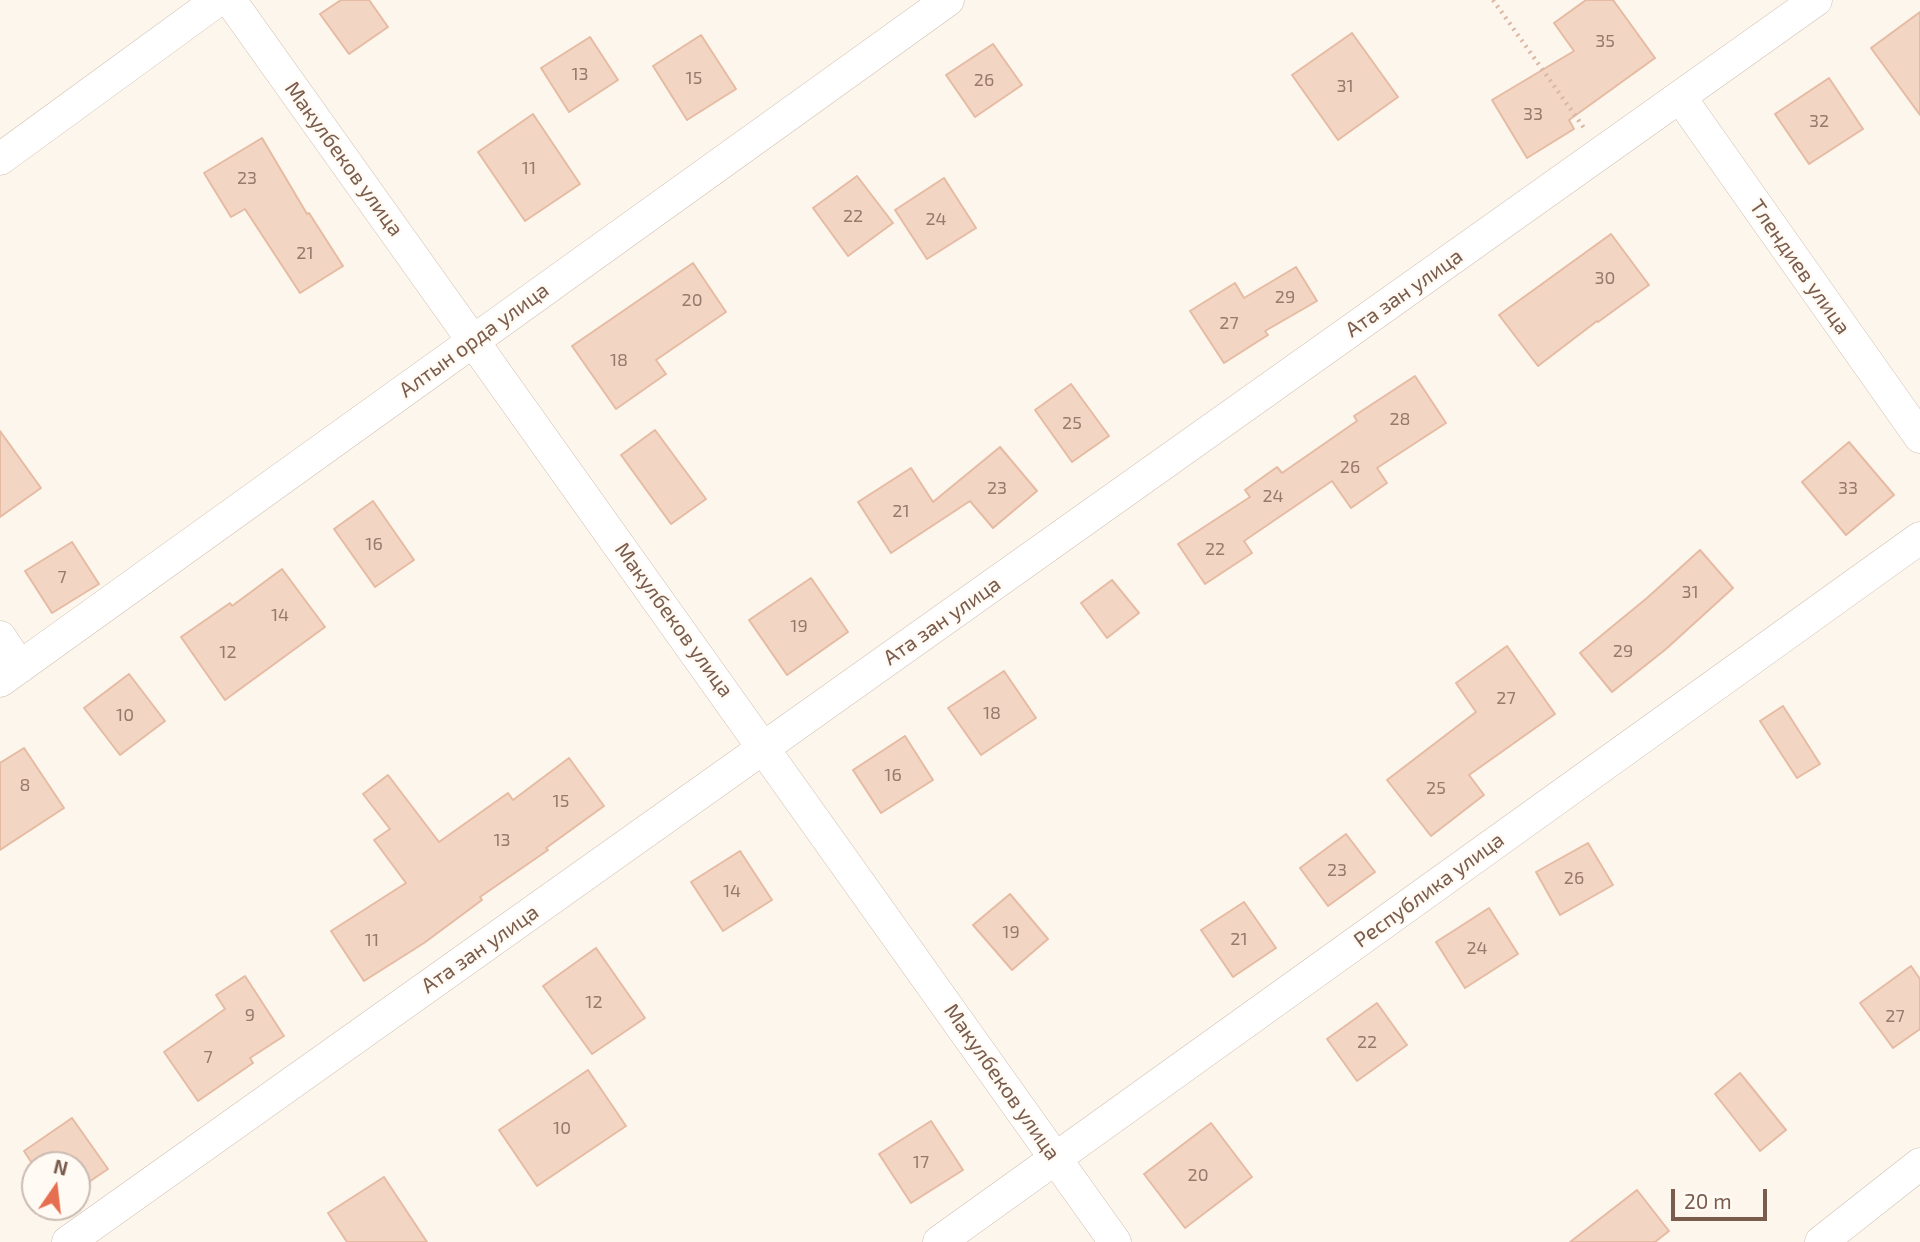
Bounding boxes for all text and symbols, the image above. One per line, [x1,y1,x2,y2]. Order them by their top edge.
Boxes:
house number: 35 [1595,30,1615,52]
house number: 13 [571,63,589,85]
house number: 15 [686,67,702,89]
house number: 26 [974,69,994,91]
house number: 31 [1336,75,1354,97]
street label: Макулбеков улица [279,77,409,241]
house number: 33 [1523,103,1543,125]
house number: 32 [1809,110,1829,132]
house number: 11 [522,157,536,179]
house number: 23 [237,167,257,189]
street label: Тлендиев улица [1744,195,1856,339]
house number: 22 [843,205,863,227]
house number: 24 [925,208,947,230]
house number: 21 [296,242,314,264]
street label: Ата зан улица [1341,243,1467,343]
house number: 30 [1595,267,1615,289]
street label: Алтын орда улица [394,277,554,403]
house number: 29 [1275,286,1295,308]
house number: 20 [682,289,702,311]
house number: 27 [1219,312,1239,334]
house number: 18 [610,349,628,371]
house number: 28 [1389,408,1411,430]
house number: 25 [1062,412,1082,434]
house number: 26 [1340,456,1360,478]
house number: 23 [987,477,1007,499]
house number: 33 [1838,477,1858,499]
house number: 24 [1262,485,1284,507]
house number: 21 [892,500,910,522]
house number: 16 [365,533,383,555]
street label: Макулбеков улица [609,538,739,702]
house number: 22 [1205,538,1225,560]
house number: 7 [57,566,67,588]
street label: Ата зан улица [879,571,1005,671]
house number: 31 [1681,581,1699,603]
house number: 14 [271,604,289,626]
house number: 19 [790,615,808,637]
house number: 29 [1613,640,1633,662]
house number: 12 [219,641,237,663]
house number: 27 [1496,687,1516,709]
house number: 18 [983,702,1001,724]
house number: 10 [116,704,134,726]
house number: 16 [884,764,902,786]
house number: 8 [20,774,30,796]
house number: 25 [1426,777,1446,799]
house number: 15 [553,790,569,812]
street label: Республика улица [1349,827,1509,953]
house number: 13 [493,829,511,851]
house number: 23 [1327,859,1347,881]
house number: 26 [1564,867,1584,889]
house number: 14 [723,880,741,902]
street label: Ата зан улица [417,899,543,999]
house number: 19 [1002,921,1020,943]
house number: 21 [1230,928,1248,950]
house number: 11 [365,929,379,951]
house number: 24 [1466,937,1488,959]
house number: 12 [585,991,603,1013]
street label: Макулбеков улица [939,999,1065,1165]
house number: 9 [245,1004,255,1026]
house number: 27 [1885,1005,1905,1027]
house number: 22 [1357,1031,1377,1053]
house number: 7 [203,1046,213,1068]
house number: 10 [553,1117,571,1139]
north arrow [21,1151,91,1221]
house number: 17 [913,1151,929,1173]
text: N [51,1154,70,1180]
house number: 20 [1188,1164,1208,1186]
scale bar [1675,1176,1771,1220]
text: 20 m [1684,1188,1732,1213]

